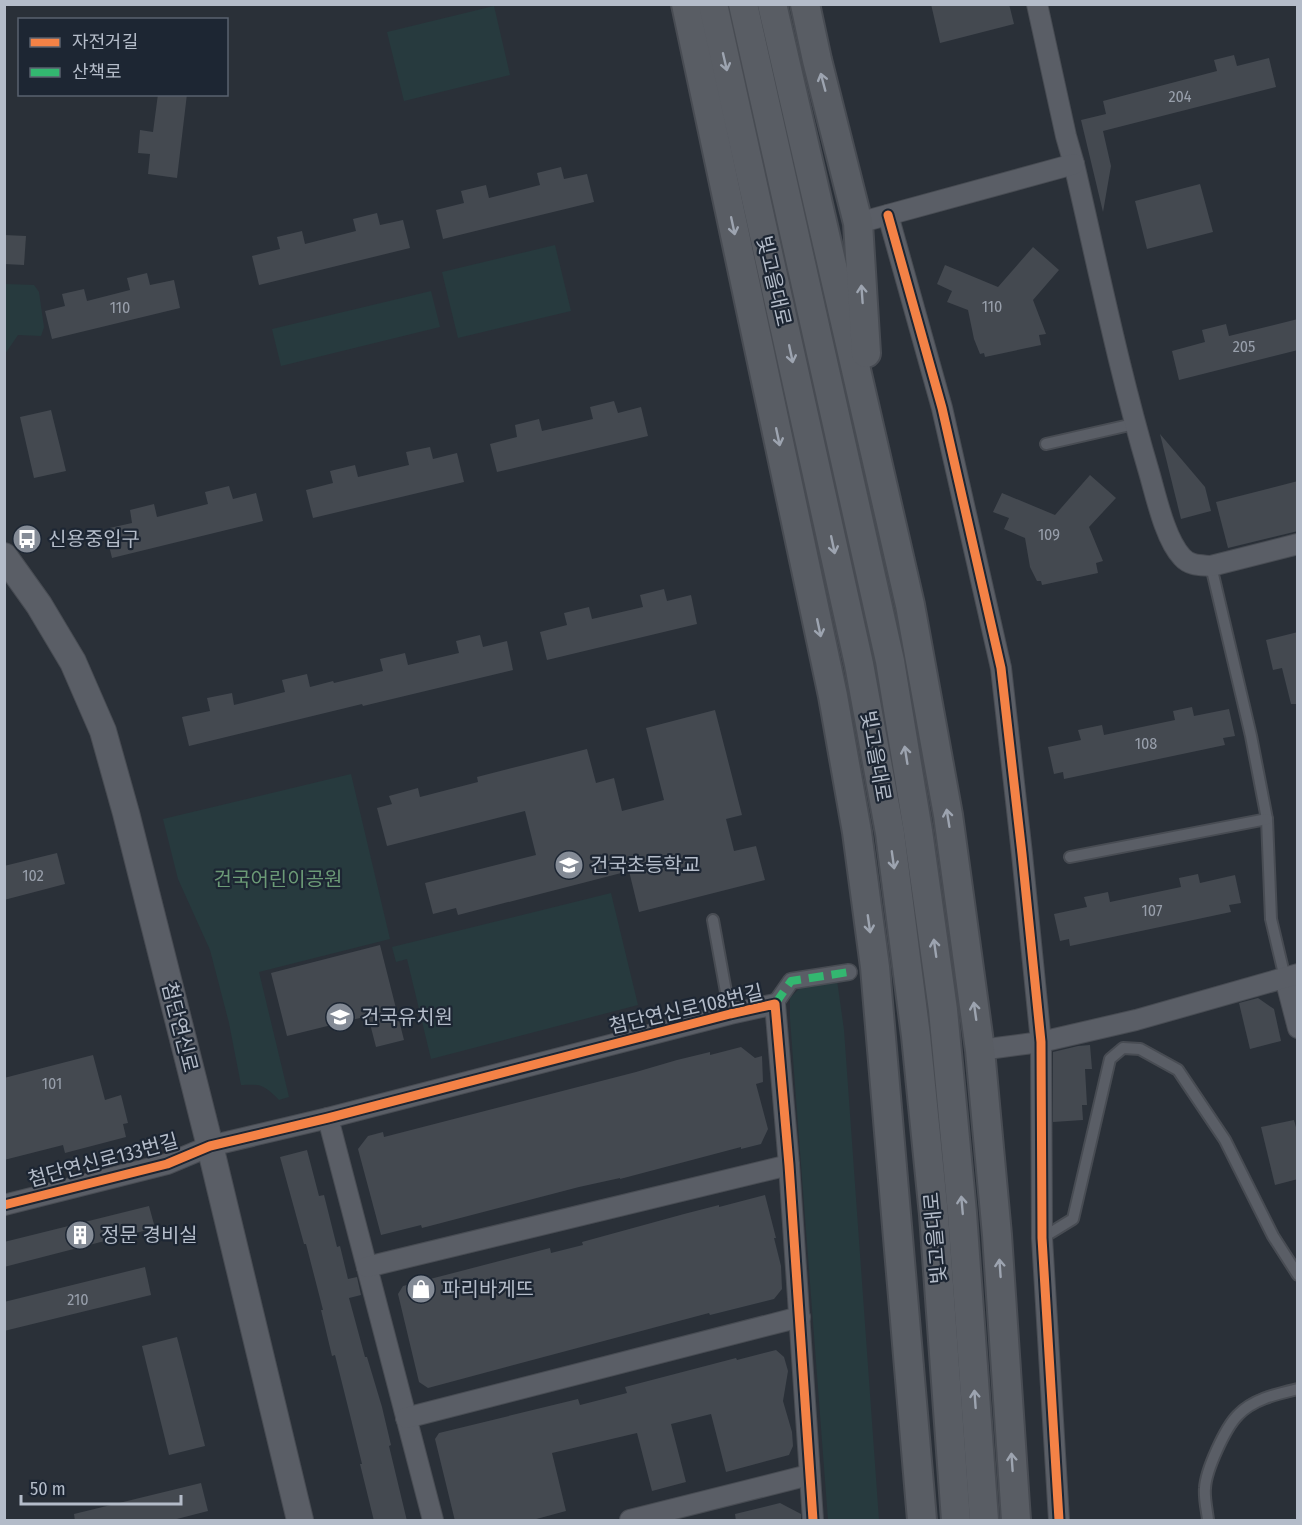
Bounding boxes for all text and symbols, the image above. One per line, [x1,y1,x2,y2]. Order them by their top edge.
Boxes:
legend [18,18,228,96]
text: 자전거길 [72,31,138,53]
one-way arrow [720,52,732,71]
text: 산책로 [72,61,122,83]
one-way arrow [816,73,828,92]
house number: 204 [1168,87,1192,106]
one-way arrow [728,216,740,235]
street label: 빛고을대로 [752,233,796,329]
one-way arrow [857,284,868,304]
house number: 110 [982,297,1002,316]
house number: 110 [110,298,130,317]
house number: 205 [1233,337,1255,356]
one-way arrow [785,345,797,364]
one-way arrow [773,427,784,447]
bus stop icon: 신용중입구 [11,523,43,555]
house number: 109 [1038,525,1060,544]
place label: 신용중입구 [48,527,140,551]
one-way arrow [827,535,839,554]
one-way arrow [813,618,825,637]
street label: 빛고을대로 [856,709,896,803]
house number: 108 [1135,734,1157,753]
one-way arrow [900,746,911,766]
one-way arrow [943,808,954,828]
school or university icon: 건국초등학교 [553,849,585,881]
one-way arrow [888,850,899,869]
place label: 건국초등학교 [590,853,700,877]
house number: 102 [22,866,44,885]
park label: 건국어린이공원 [214,867,342,891]
house number: 107 [1142,901,1163,920]
one-way arrow [864,913,875,933]
one-way arrow [929,939,940,959]
street label: 첨단연신로 [157,979,203,1075]
street label: 첨단연신로108번길 [607,980,765,1038]
school or university icon: 건국유치원 [324,1001,356,1033]
one-way arrow [969,1001,980,1021]
place label: 건국유치원 [361,1005,453,1029]
house number: 101 [42,1074,62,1093]
street label: 첨단연신로133번길 [25,1128,181,1192]
street label: 빛고을대로 [919,1191,951,1285]
one-way arrow [956,1195,967,1215]
building icon: 정문 경비실 [64,1219,96,1251]
place label: 정문 경비실 [101,1223,198,1247]
one-way arrow [994,1258,1005,1278]
shop icon: 파리바게뜨 [405,1273,437,1305]
place label: 파리바게뜨 [442,1277,534,1301]
house number: 210 [67,1290,89,1309]
one-way arrow [970,1390,981,1410]
one-way arrow [1007,1453,1018,1473]
scale bar [21,1468,182,1506]
text: 50 m [30,1478,66,1500]

